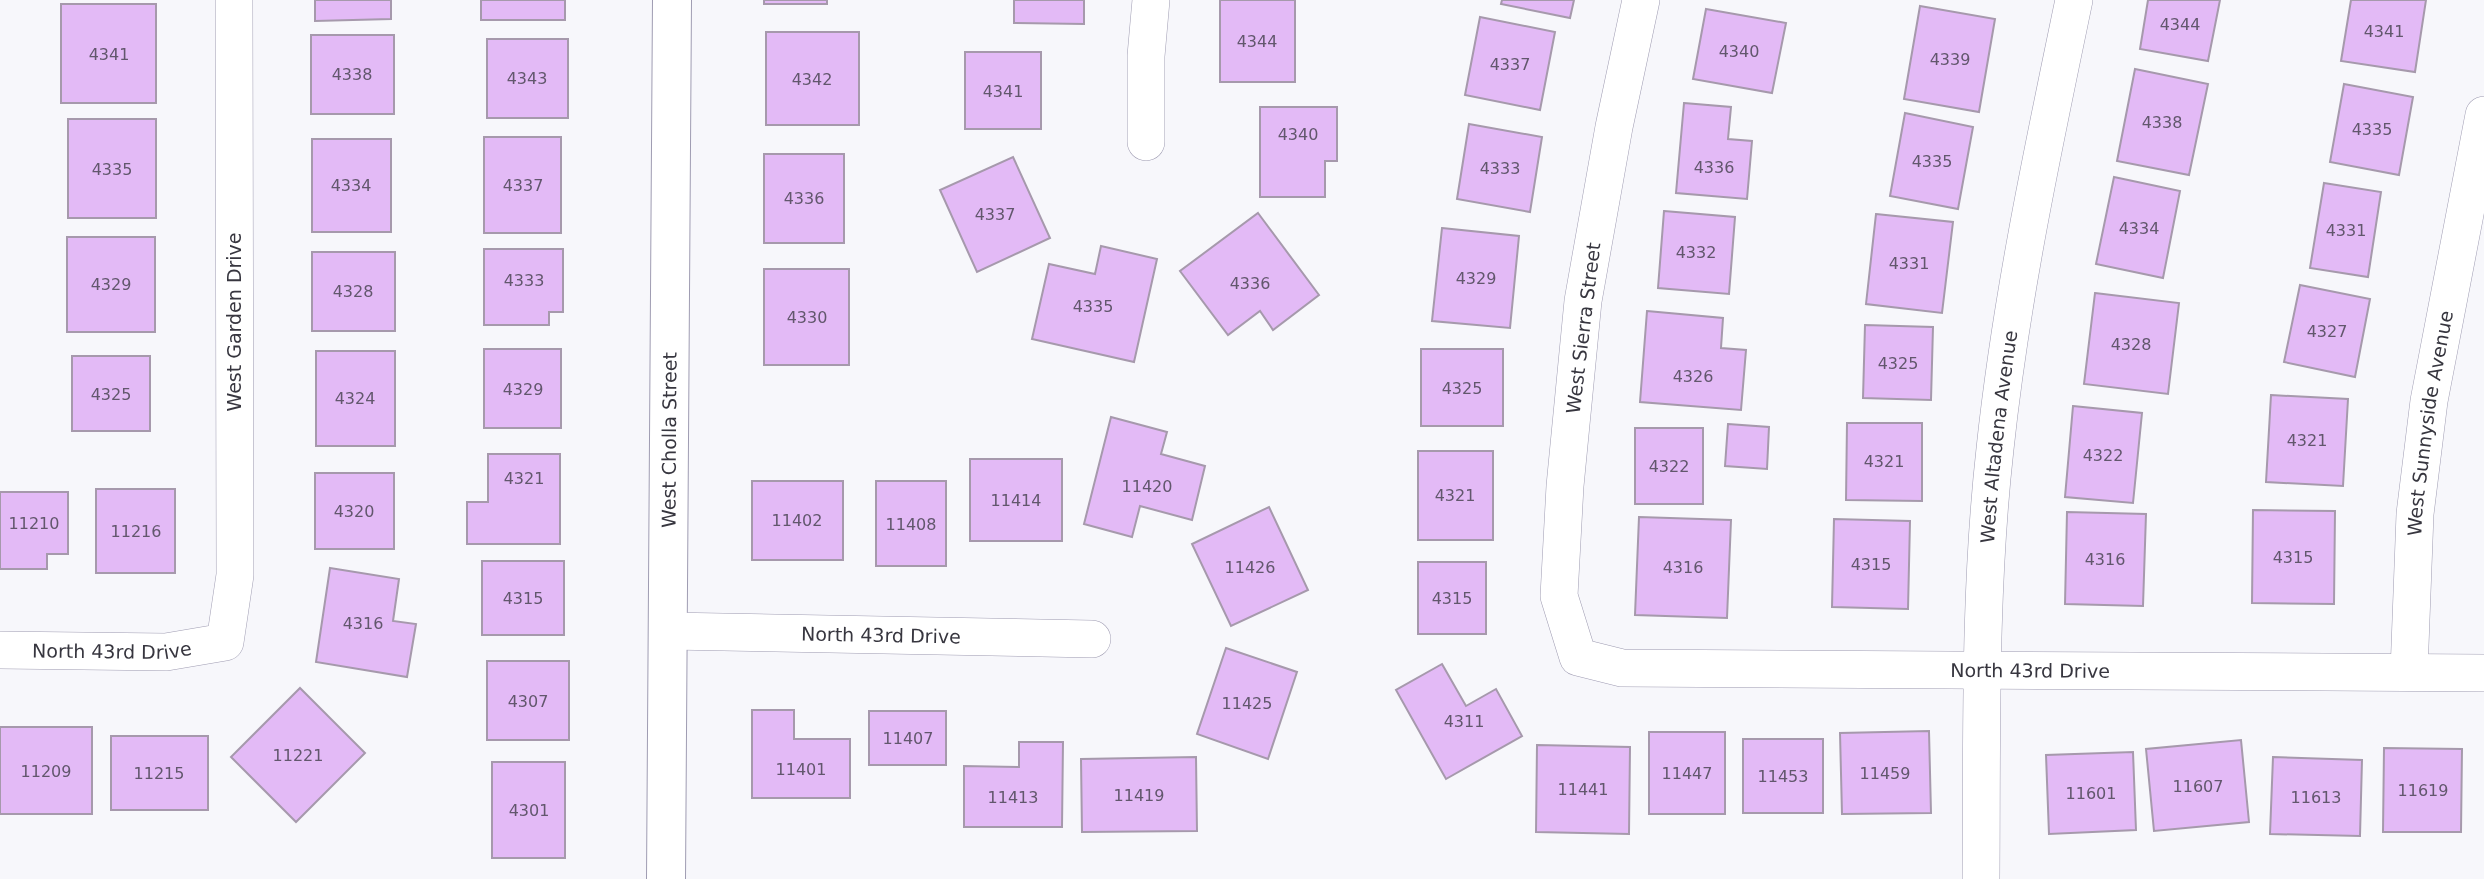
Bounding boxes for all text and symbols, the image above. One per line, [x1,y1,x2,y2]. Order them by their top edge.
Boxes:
house number: 4344 [2160,15,2200,34]
house number: 4341 [2364,22,2404,41]
house number: 4344 [1237,32,1277,51]
house number: 4340 [1719,42,1759,61]
house number: 4341 [89,45,129,64]
house number: 4339 [1930,50,1970,69]
house number: 4337 [1490,55,1530,74]
house number: 4338 [332,65,372,84]
house number: 4343 [507,69,547,88]
house number: 4342 [792,70,832,89]
house number: 4341 [983,82,1023,101]
house number: 4338 [2142,113,2182,132]
house number: 4335 [2352,120,2392,139]
house number: 4340 [1278,125,1318,144]
house number: 4335 [1912,152,1952,171]
house number: 4336 [1694,158,1734,177]
house number: 4333 [1480,159,1520,178]
house number: 4335 [92,160,132,179]
house number: 4334 [331,176,371,195]
house number: 4337 [503,176,543,195]
house number: 4336 [784,189,824,208]
house number: 4337 [975,205,1015,224]
house number: 4334 [2119,219,2159,238]
house number: 4331 [2326,221,2366,240]
street label: West Garden Drive [223,232,245,412]
street label: West Sierra Street [1562,241,1604,415]
house number: 4332 [1676,243,1716,262]
house number: 4331 [1889,254,1929,273]
house number: 4329 [1456,269,1496,288]
house number: 4333 [504,271,544,290]
house number: 4336 [1230,274,1270,293]
house number: 4329 [91,275,131,294]
house number: 4328 [333,282,373,301]
house number: 4335 [1073,297,1113,316]
house number: 4330 [787,308,827,327]
street label: West Sunnyside Avenue [2403,309,2457,536]
house number: 4327 [2307,322,2347,341]
street label: West Altadena Avenue [1976,329,2021,544]
house number: 4328 [2111,335,2151,354]
street label: West Cholla Street [657,352,681,528]
house number: 4325 [1878,354,1918,373]
house number: 4326 [1673,367,1713,386]
house number: 4325 [1442,379,1482,398]
house number: 4329 [503,380,543,399]
house number: 4325 [91,385,131,404]
house number: 4324 [335,389,375,408]
house number: 4321 [2287,431,2327,450]
house number: 4322 [2083,446,2123,465]
house number: 4321 [1864,452,1904,471]
house number: 4322 [1649,457,1689,476]
house number: 4321 [504,469,544,488]
house number: 11420 [1122,477,1172,496]
house number: 4321 [1435,486,1475,505]
house number: 11414 [991,491,1041,510]
house number: 4320 [334,502,374,521]
house number: 11402 [772,511,822,530]
house number: 11210 [9,514,59,533]
house number: 11408 [886,515,936,534]
house number: 11216 [111,522,161,541]
house number: 4315 [2273,548,2313,567]
house number: 4316 [2085,550,2125,569]
house number: 4315 [1851,555,1891,574]
house number: 11426 [1225,558,1275,577]
house number: 4316 [1663,558,1703,577]
house number: 4315 [503,589,543,608]
house number: 4315 [1432,589,1472,608]
house number: 4316 [343,614,383,633]
street label: North 43rd Drive [801,623,961,648]
street label: North 43rd Drive [32,637,193,663]
street label: North 43rd Drive [1950,659,2110,682]
house number: 4307 [508,692,548,711]
house number: 11425 [1222,694,1272,713]
house number: 4311 [1444,712,1484,731]
house number: 11407 [883,729,933,748]
house number: 11221 [273,746,323,765]
house number: 11401 [776,760,826,779]
house number: 11209 [21,762,71,781]
house number: 11215 [134,764,184,783]
house number: 11447 [1662,764,1712,783]
house number: 11459 [1860,764,1910,783]
house number: 11453 [1758,767,1808,786]
house number: 11607 [2173,777,2223,796]
house number: 11441 [1558,780,1608,799]
house number: 11619 [2398,781,2448,800]
house number: 11601 [2066,784,2116,803]
house number: 11419 [1114,786,1164,805]
house number: 11413 [988,788,1038,807]
house number: 11613 [2291,788,2341,807]
house number: 4301 [509,801,549,820]

